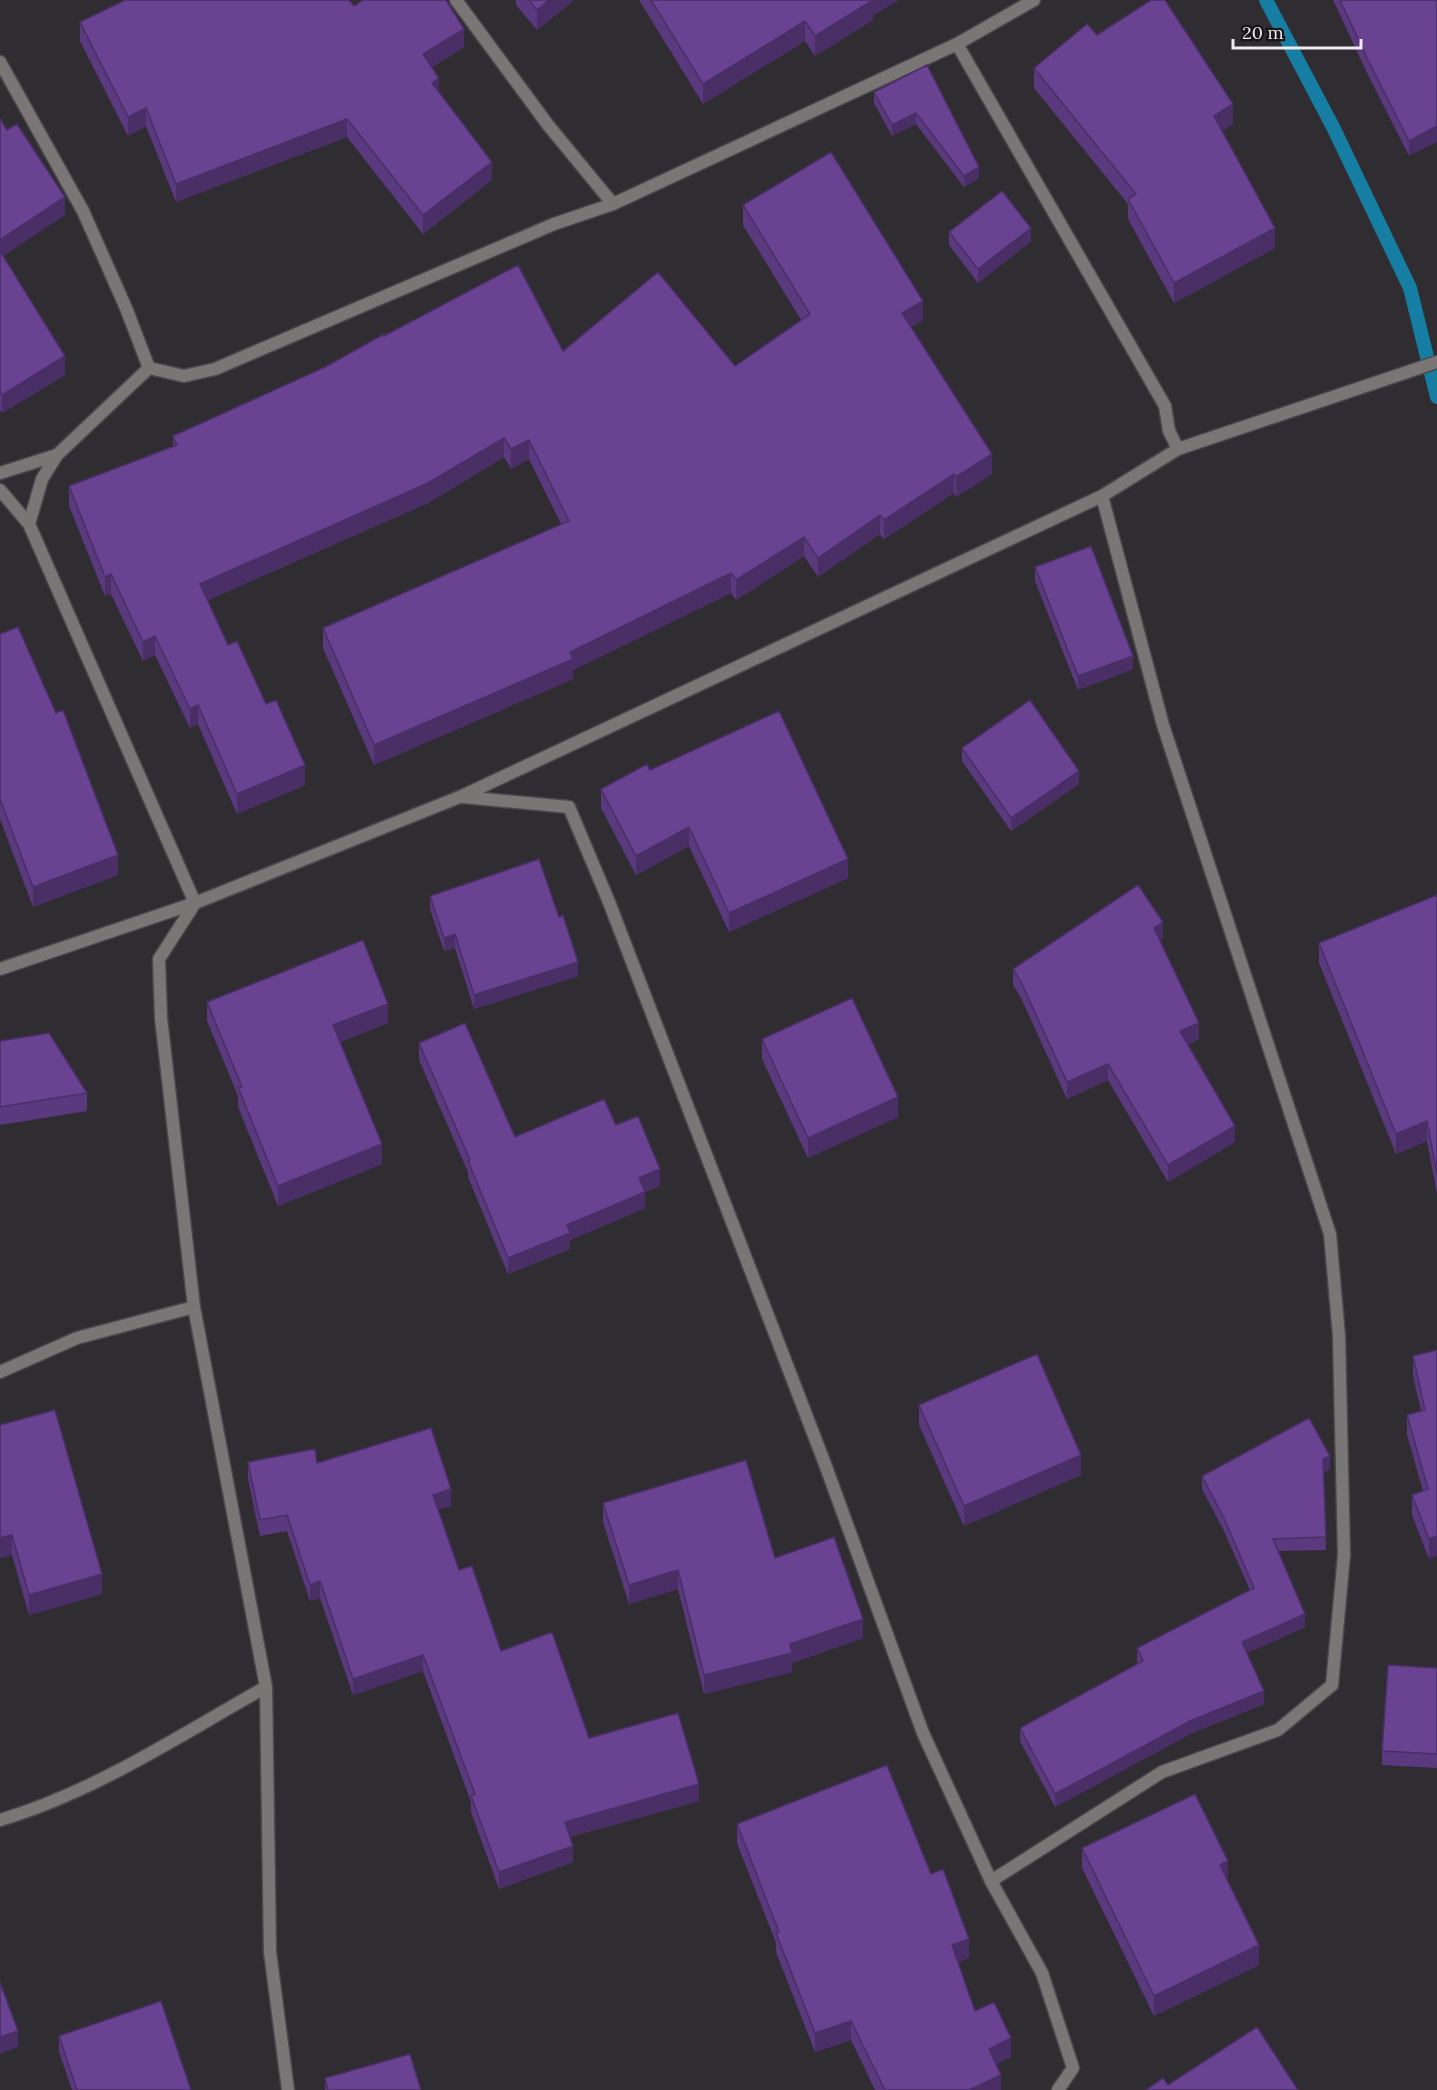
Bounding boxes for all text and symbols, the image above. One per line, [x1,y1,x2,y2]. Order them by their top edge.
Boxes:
scale bar [1233,12,1360,50]
text: 20 m [1242,21,1284,44]

